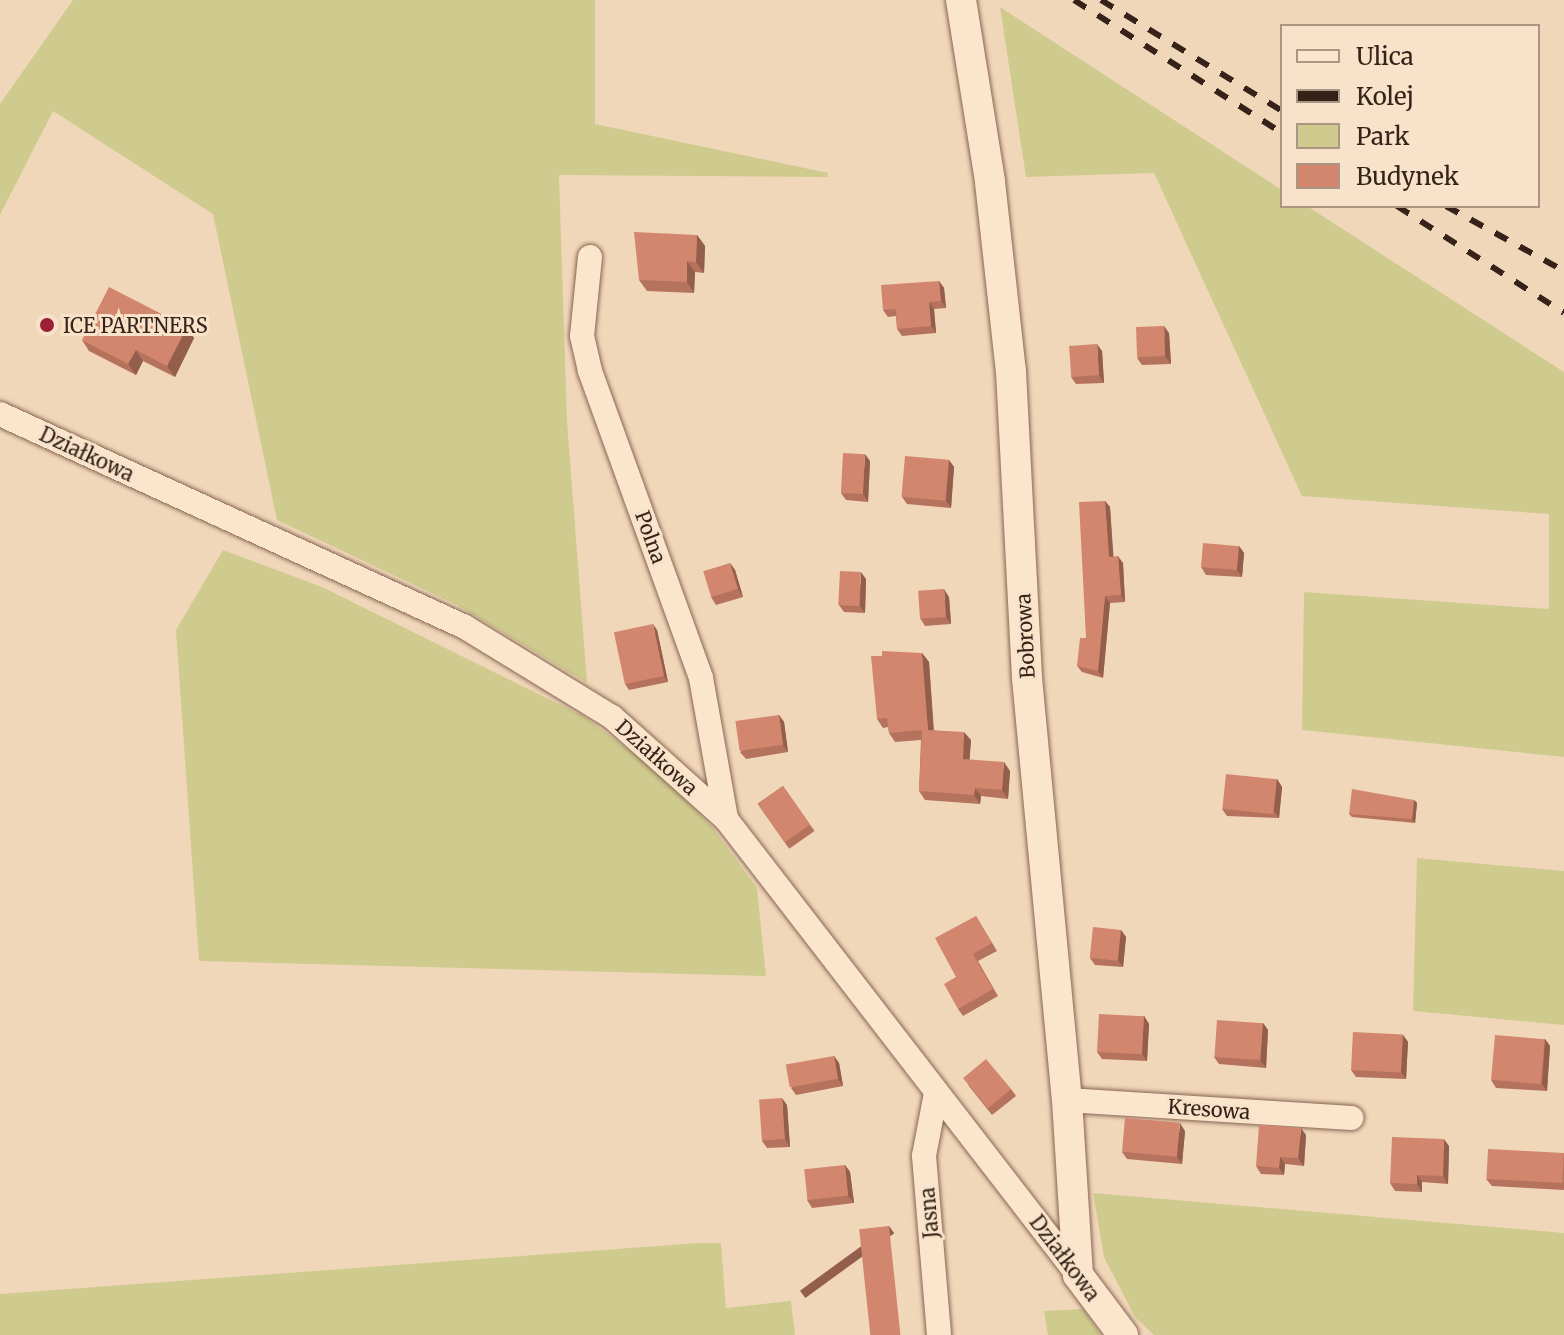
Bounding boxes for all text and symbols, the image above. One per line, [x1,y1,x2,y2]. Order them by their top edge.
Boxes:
legend [1280,24,1540,208]
text: Ulica [1356,41,1414,72]
text: Kolej [1356,81,1414,112]
text: Park [1356,121,1409,152]
text: Budynek [1356,161,1459,192]
place label: ICE PARTNERS [63,313,208,337]
marker: ICE PARTNERS [38,316,56,334]
street label: Działkowa [36,422,138,486]
street label: Polna [630,507,672,567]
street label: Bobrowa [1011,593,1039,679]
street label: Działkowa [611,714,703,800]
street label: Kresowa [1167,1094,1251,1124]
street label: Jasna [915,1186,943,1240]
street label: Działkowa [1025,1210,1105,1306]

